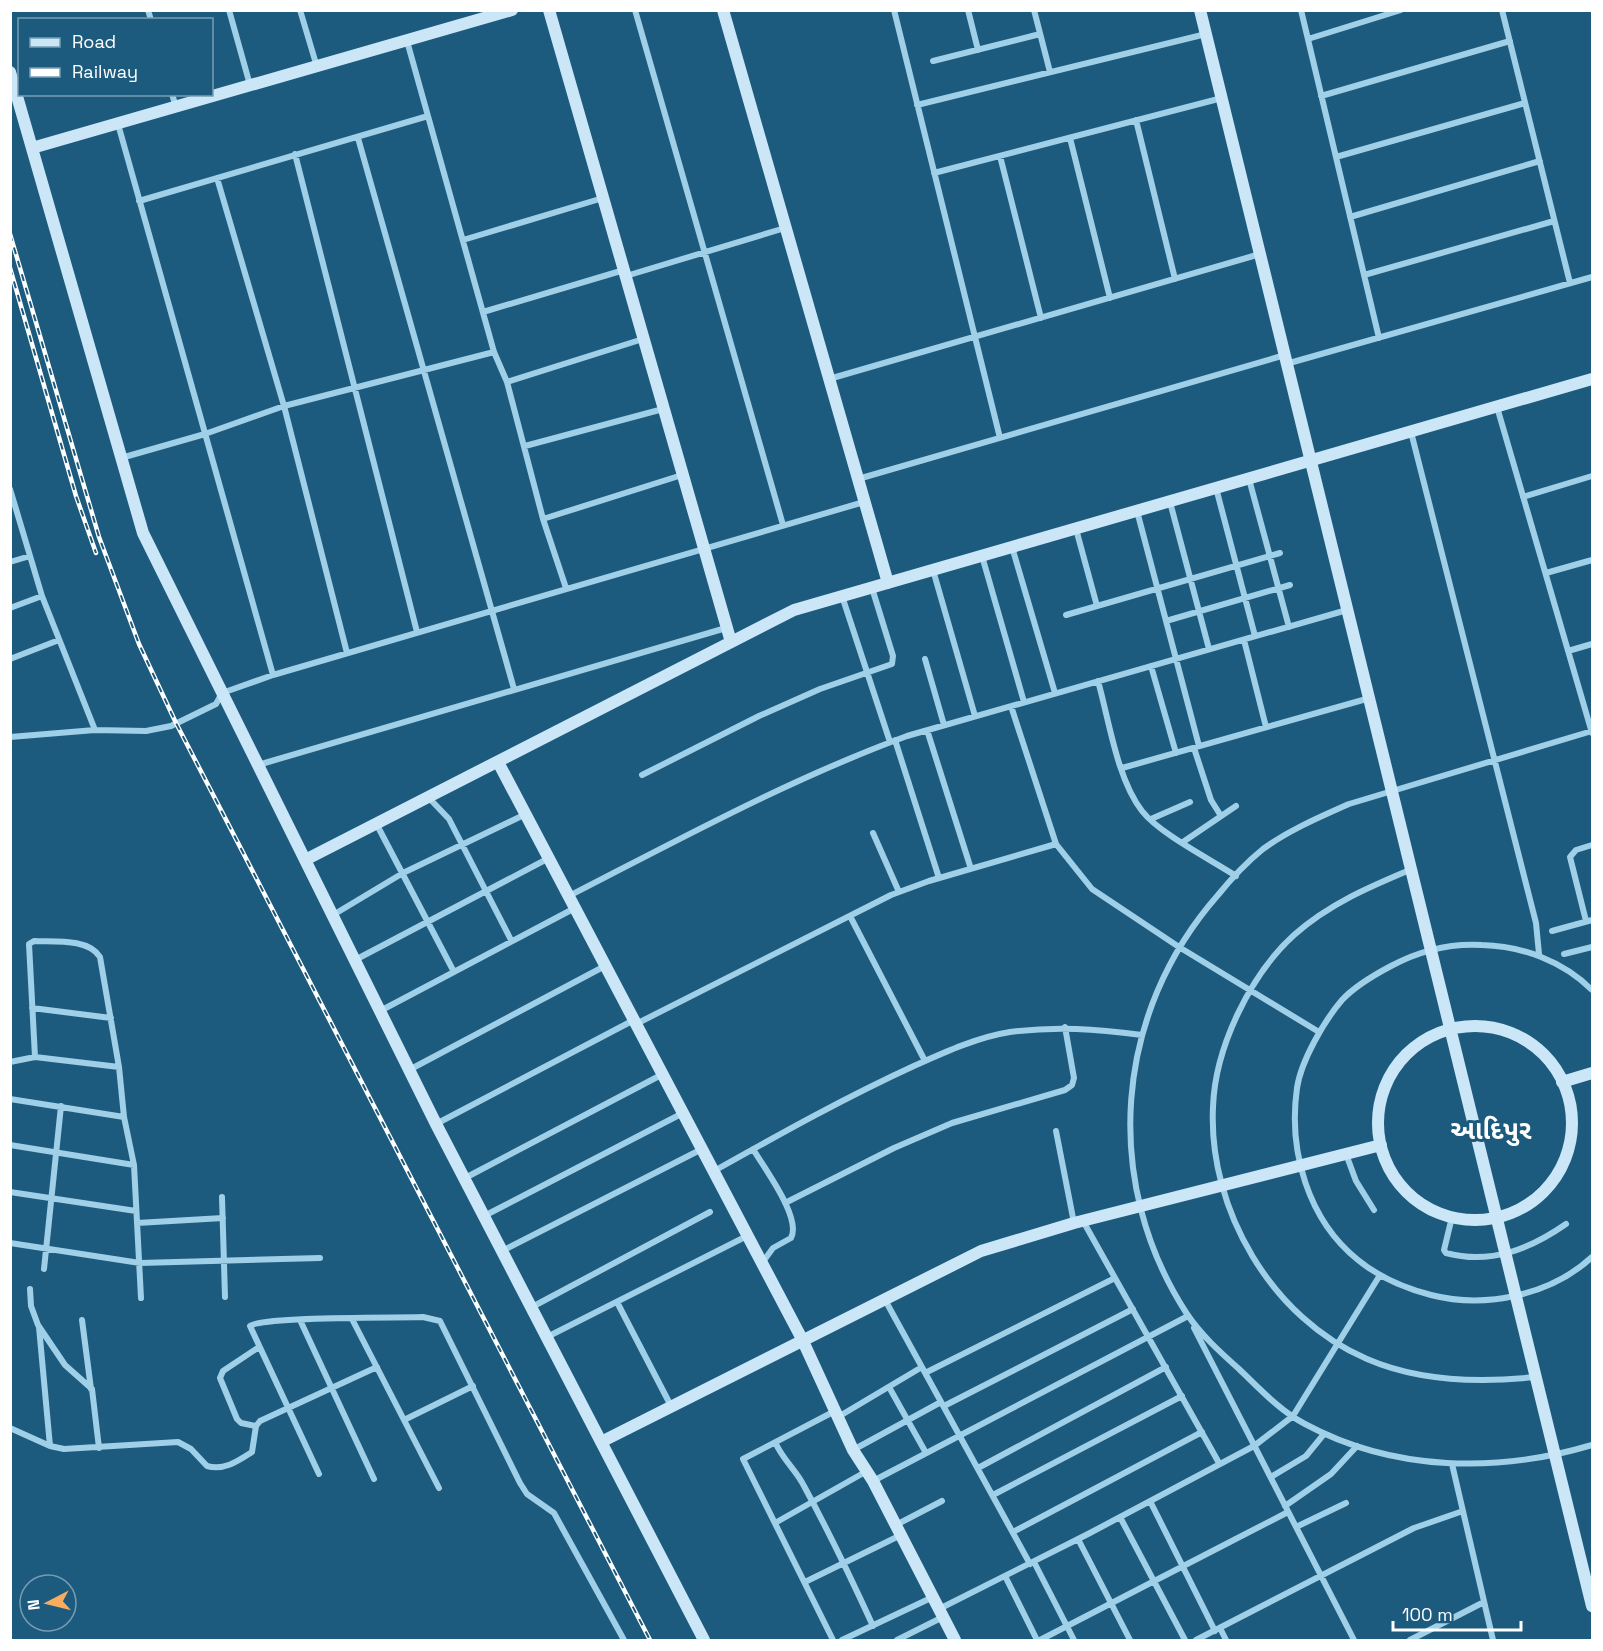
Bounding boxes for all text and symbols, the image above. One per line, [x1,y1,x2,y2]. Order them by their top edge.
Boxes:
legend [18,18,213,96]
text: Road [72,30,116,53]
text: Railway [72,60,138,83]
district label: આદિપુર [1451,1113,1532,1147]
north arrow [18,1573,78,1633]
scale bar [1393,1594,1520,1632]
text: N [23,1598,45,1611]
text: 100 m [1402,1603,1453,1626]

